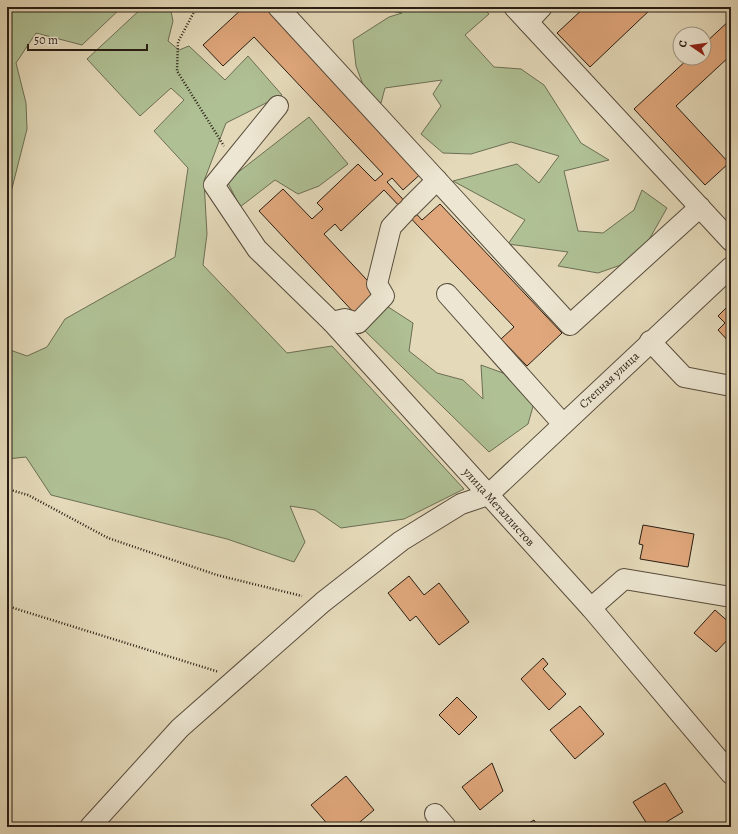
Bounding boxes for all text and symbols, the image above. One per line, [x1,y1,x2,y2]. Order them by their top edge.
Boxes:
scale bar [28,26,147,52]
north arrow [672,26,712,66]
text: 50 m [34,32,58,48]
text: С [675,39,691,49]
street label: Степная улица [576,348,643,412]
street label: улица Металлистов [459,464,539,550]

